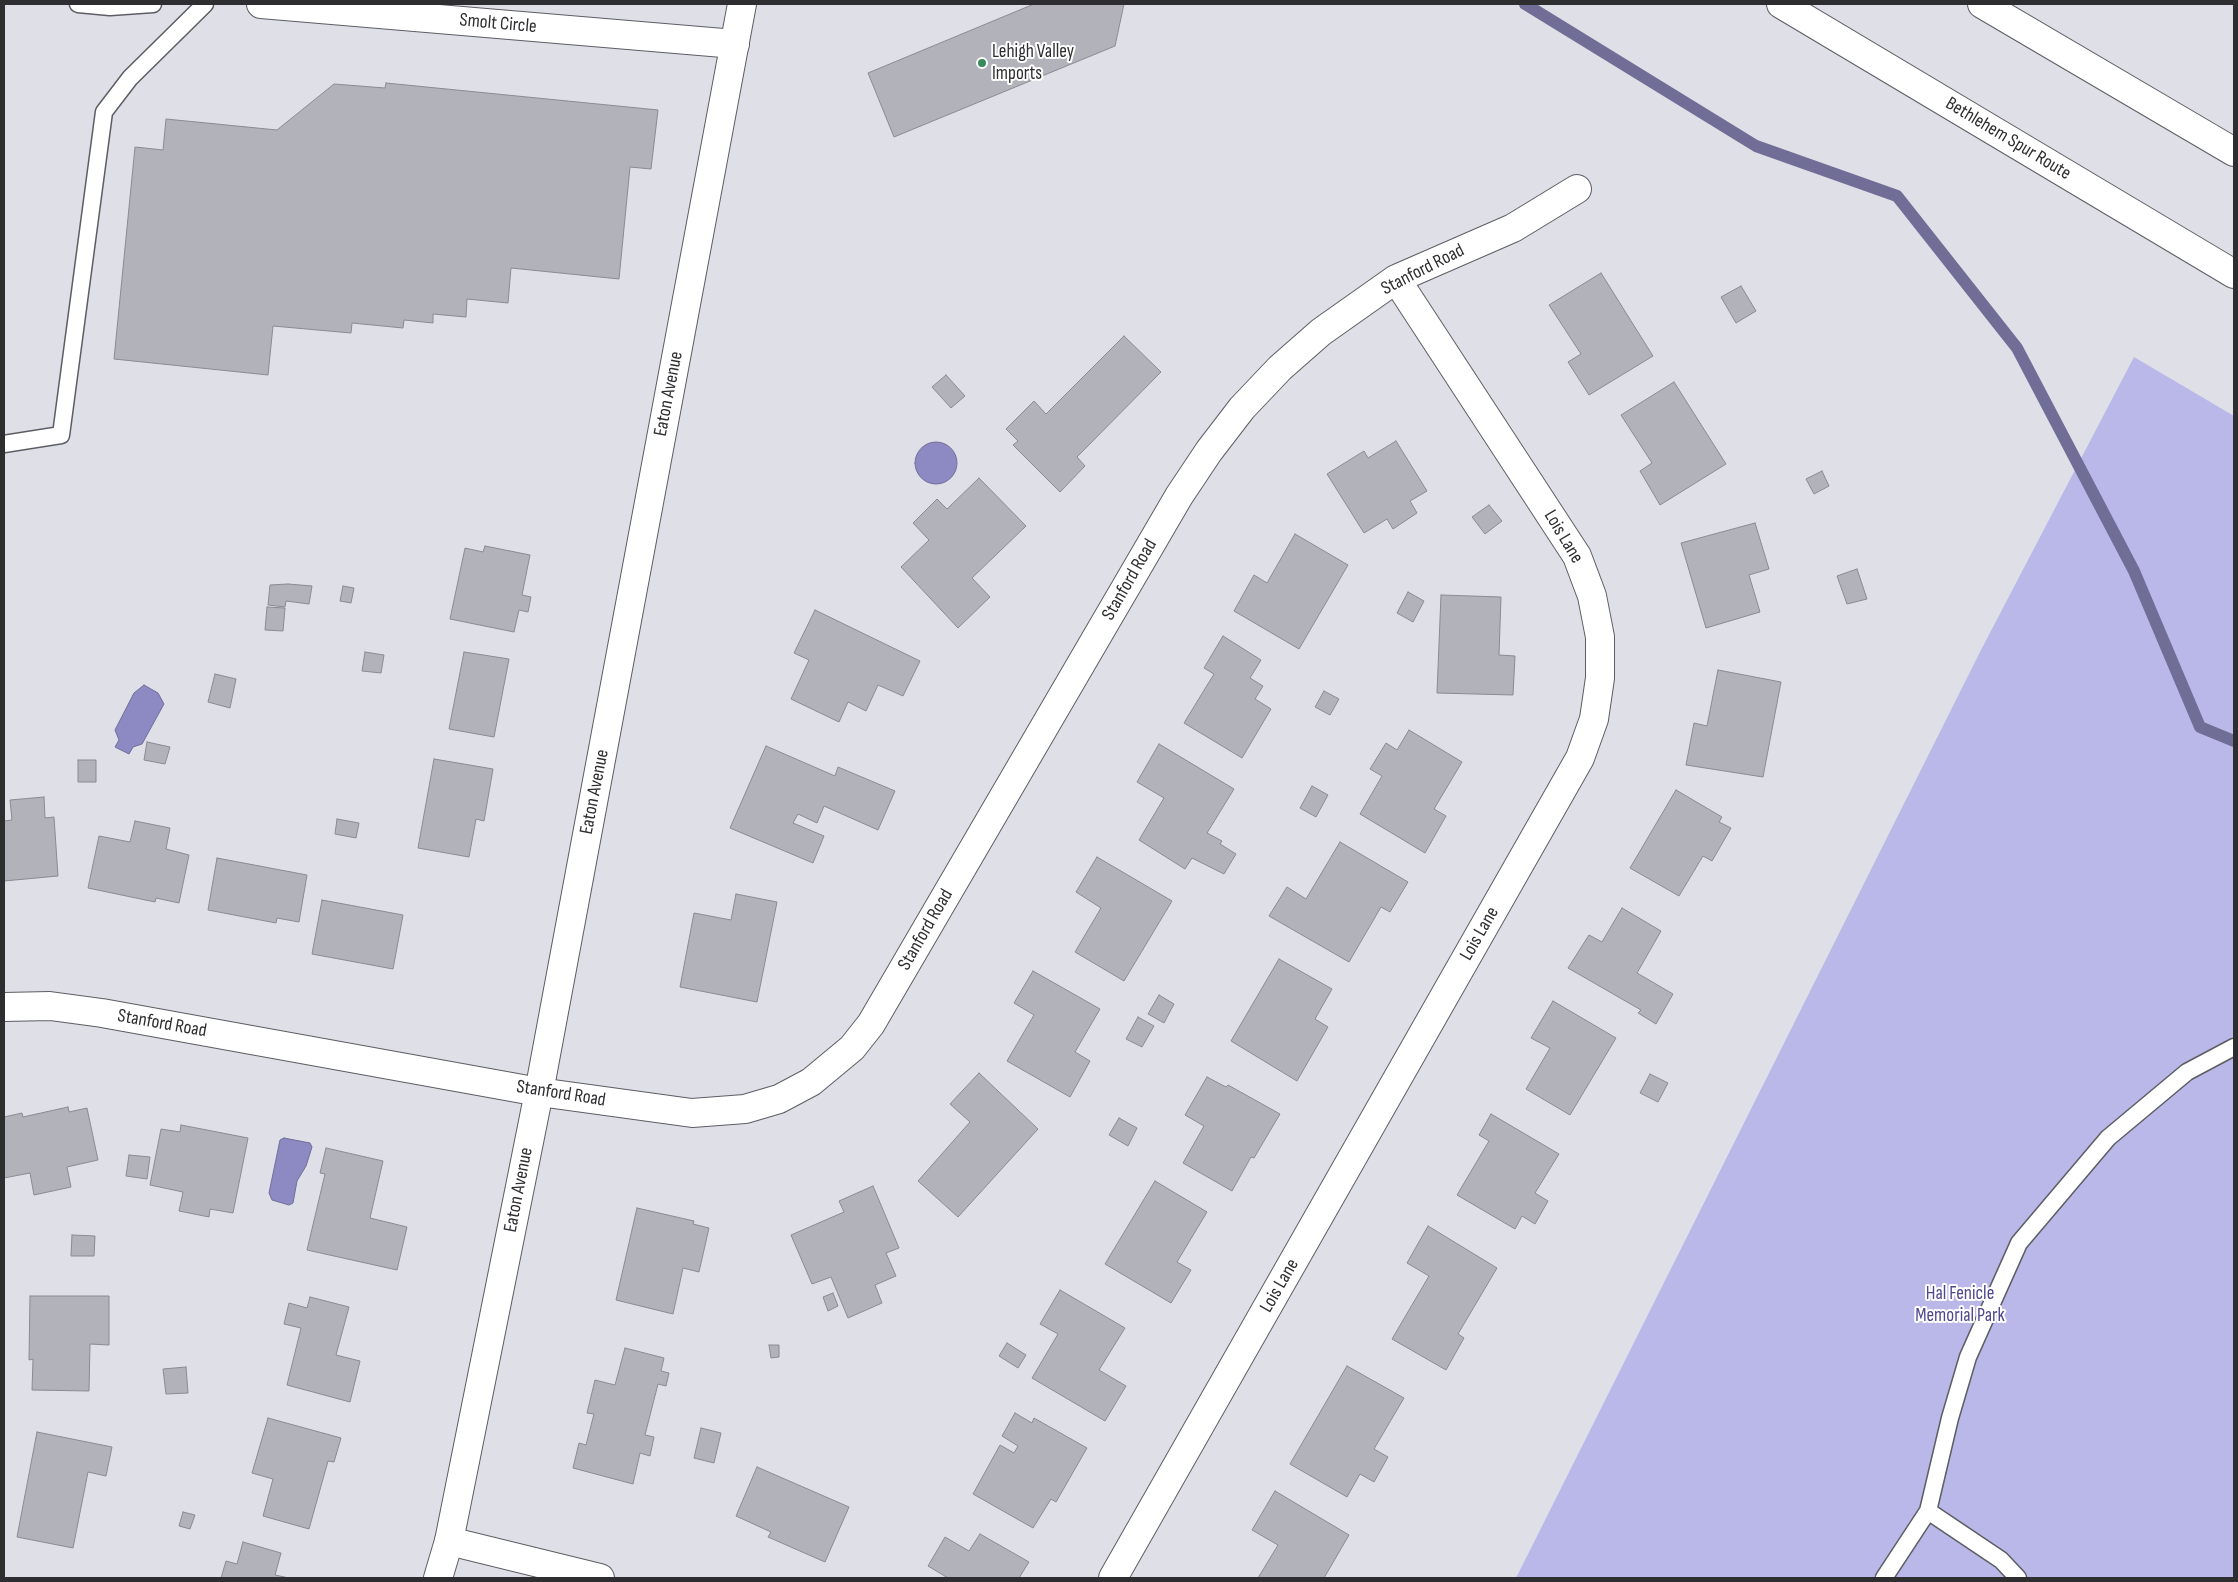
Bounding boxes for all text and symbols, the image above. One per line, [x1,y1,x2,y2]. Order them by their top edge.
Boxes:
street label: Smolt Circle [459,9,537,39]
place label: Lehigh Valley Imports [992,41,1074,85]
marker: Lehigh Valley Imports [976,57,988,69]
street label: Bethlehem Spur Route [1941,93,2075,185]
street label: Stanford Road [1378,239,1468,301]
street label: Eaton Avenue [650,350,688,438]
street label: Lois Lane [1538,506,1588,568]
street label: Stanford Road [1098,535,1162,625]
street label: Eaton Avenue [576,748,614,836]
street label: Stanford Road [894,885,958,975]
street label: Lois Lane [1456,903,1504,965]
street label: Stanford Road [116,1005,208,1043]
street label: Stanford Road [515,1076,607,1112]
street label: Eaton Avenue [500,1146,538,1234]
street label: Lois Lane [1256,1255,1304,1317]
park label: Hal Fenicle Memorial Park [1915,1283,2005,1327]

